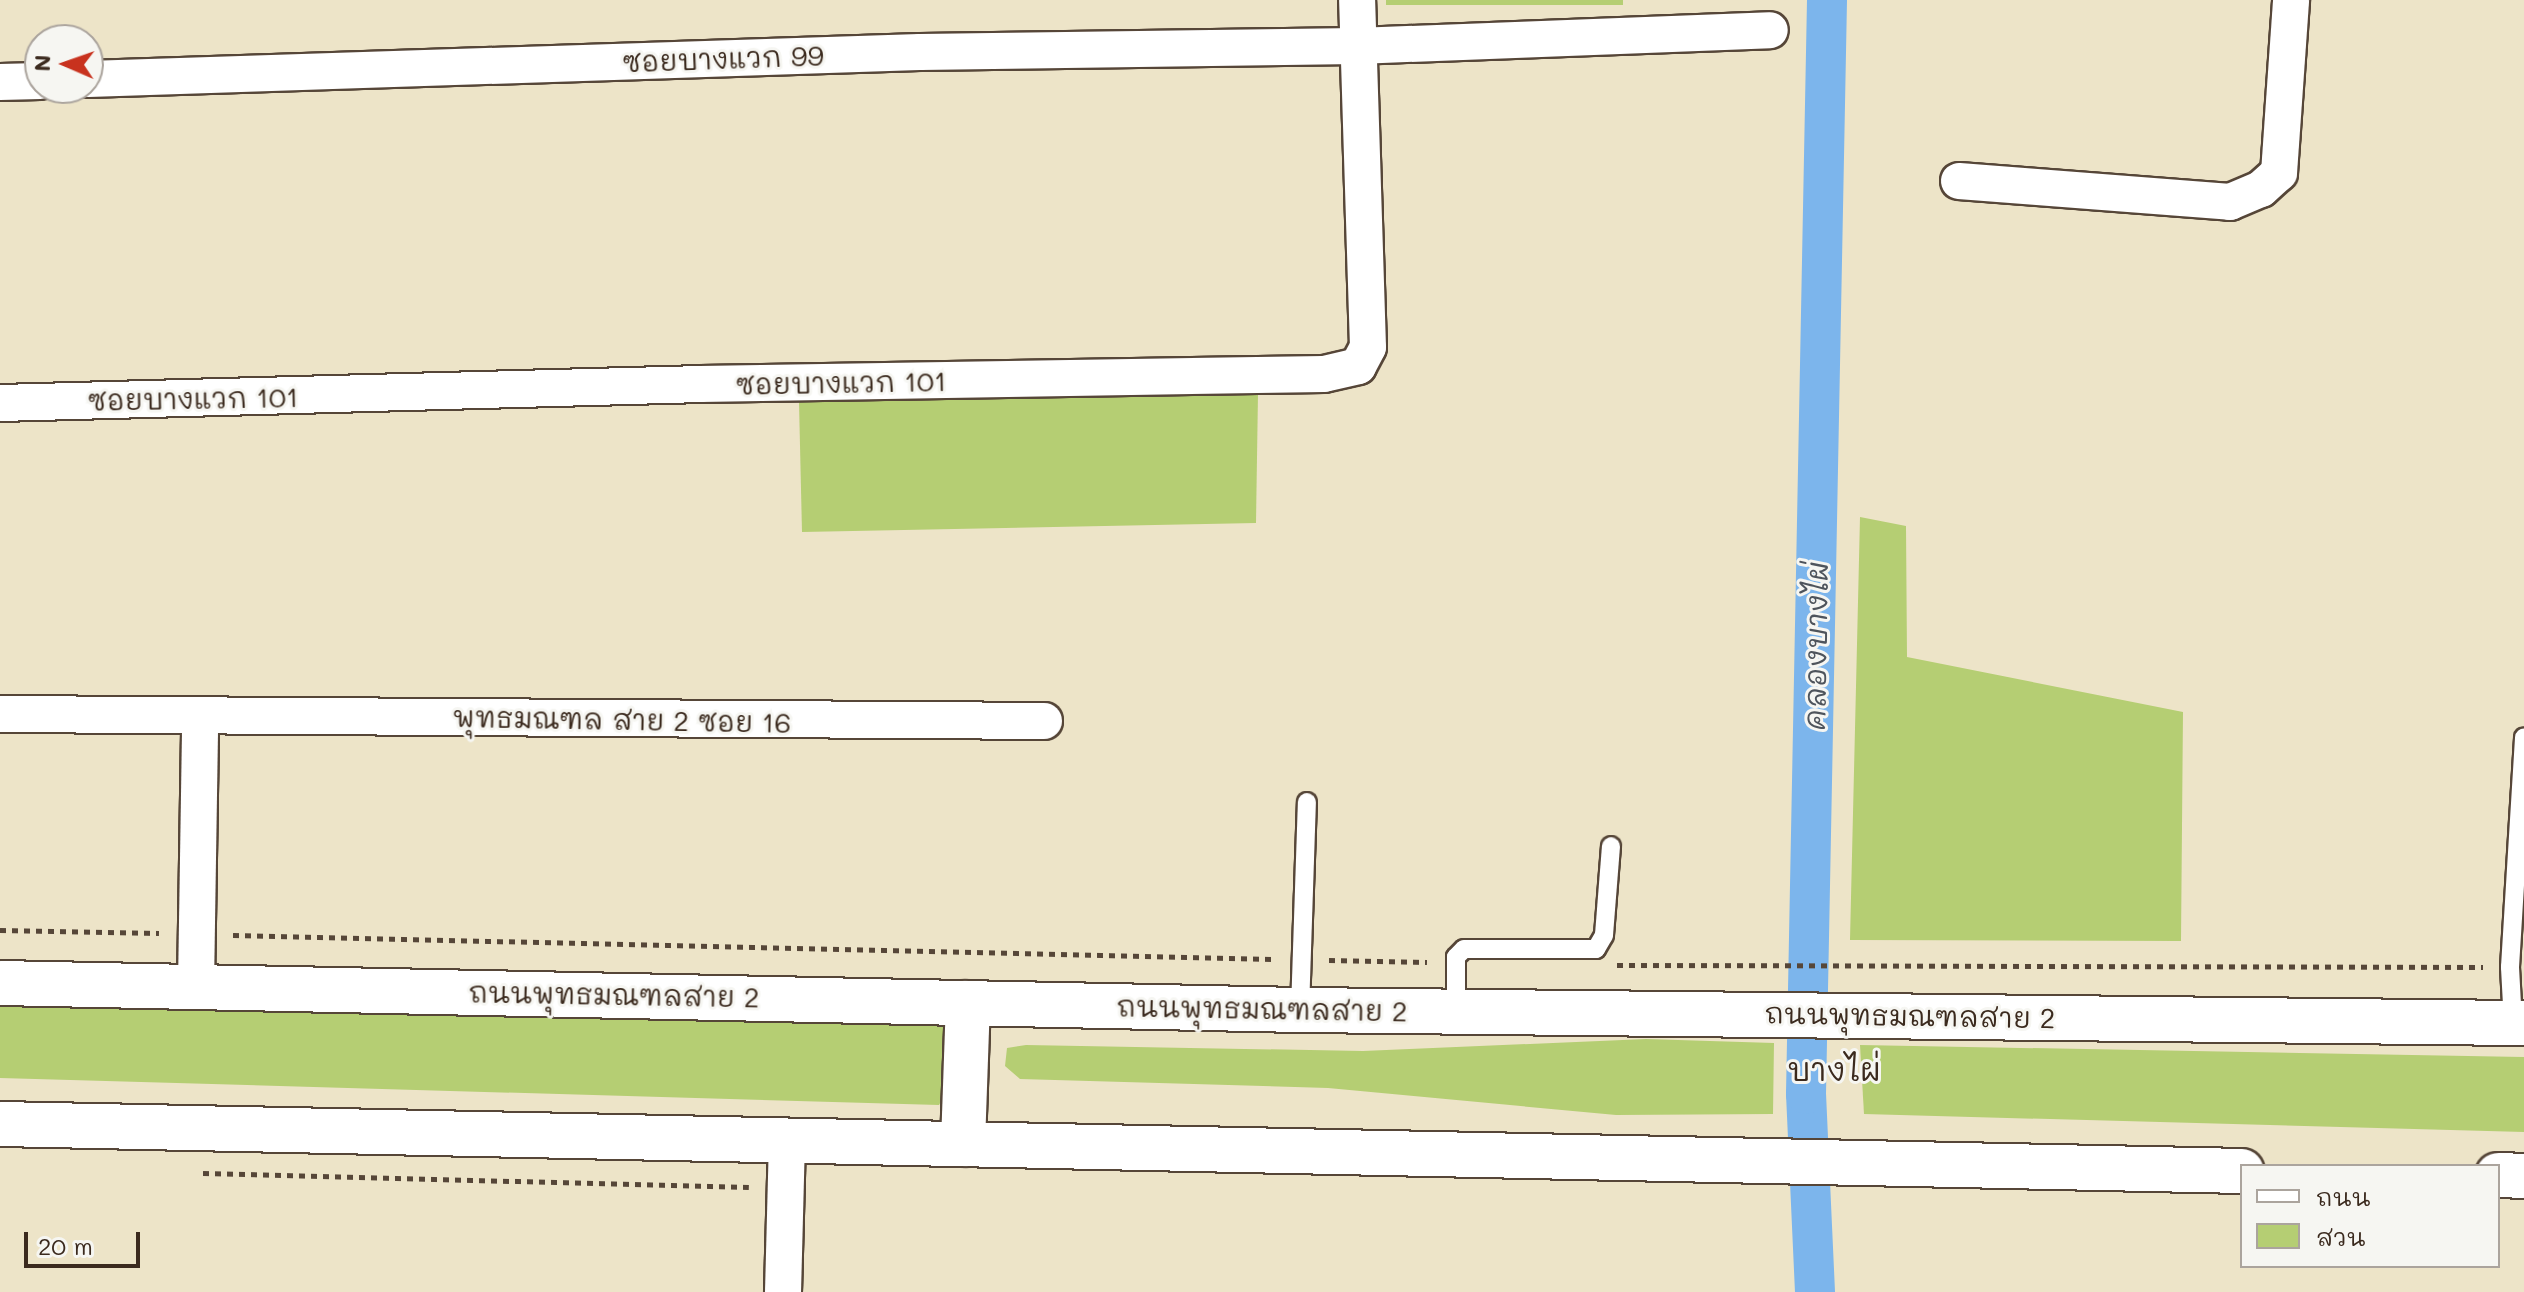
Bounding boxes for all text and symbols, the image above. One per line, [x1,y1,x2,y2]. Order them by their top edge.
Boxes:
north arrow [24,24,104,104]
street label: ซอยบางแวก 99 [622,38,824,78]
text: N [27,54,56,72]
street label: ซอยบางแวก 101 [735,363,947,401]
street label: ซอยบางแวก 101 [87,379,299,417]
water label: คลองบางไผ่ [1796,561,1834,731]
street label: พุทธมณฑล สาย 2 ซอย 16 [452,699,792,739]
street label: ถนนพุทธมณฑลสาย 2 [468,975,760,1013]
street label: ถนนพุทธมณฑลสาย 2 [1116,989,1408,1027]
street label: ถนนพุทธมณฑลสาย 2 [1764,996,2056,1034]
district label: บางไผ่ [1787,1049,1881,1087]
legend [2240,1164,2500,1268]
text: ถนน [2316,1181,2370,1212]
scale bar [28,1216,144,1266]
text: สวน [2316,1221,2366,1252]
text: 20 m [38,1230,93,1261]

